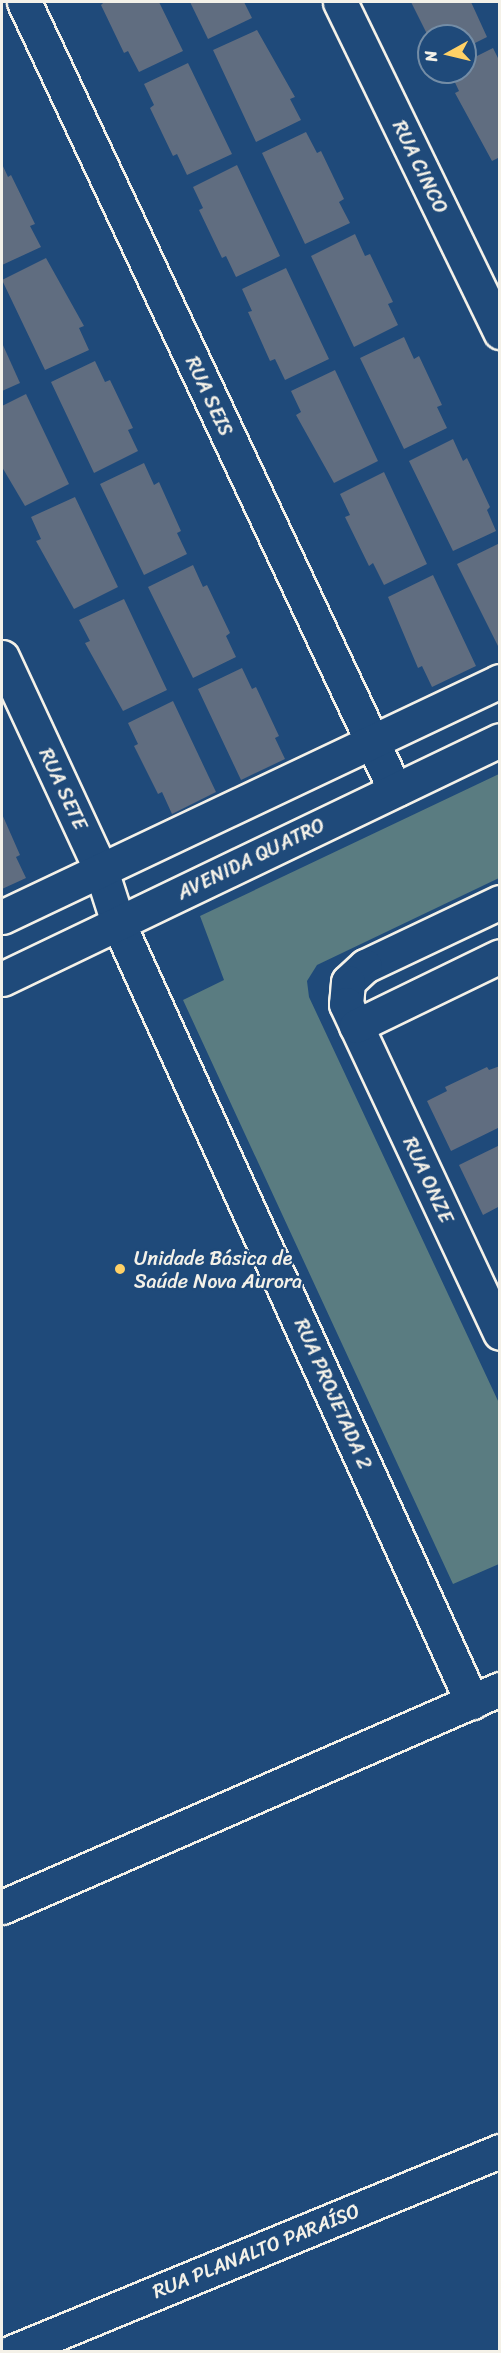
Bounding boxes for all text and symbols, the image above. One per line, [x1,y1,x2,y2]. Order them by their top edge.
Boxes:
north arrow [417,24,477,84]
text: N [416,49,446,64]
street label: RUA CINCO [387,116,453,218]
street label: RUA SEIS [180,352,238,440]
street label: RUA SETE [34,744,92,834]
street label: AVENIDA QUATRO [174,813,328,905]
street label: RUA ONZE [398,1133,458,1227]
place label: Unidade Básica de Saúde Nova Aurora [134,1246,302,1293]
marker: Unidade Básica de Saúde Nova Aurora [111,1260,129,1278]
street label: RUA PROJETADA 2 [289,1314,377,1474]
street label: RUA PLANALTO PARAÍSO [149,2198,363,2304]

